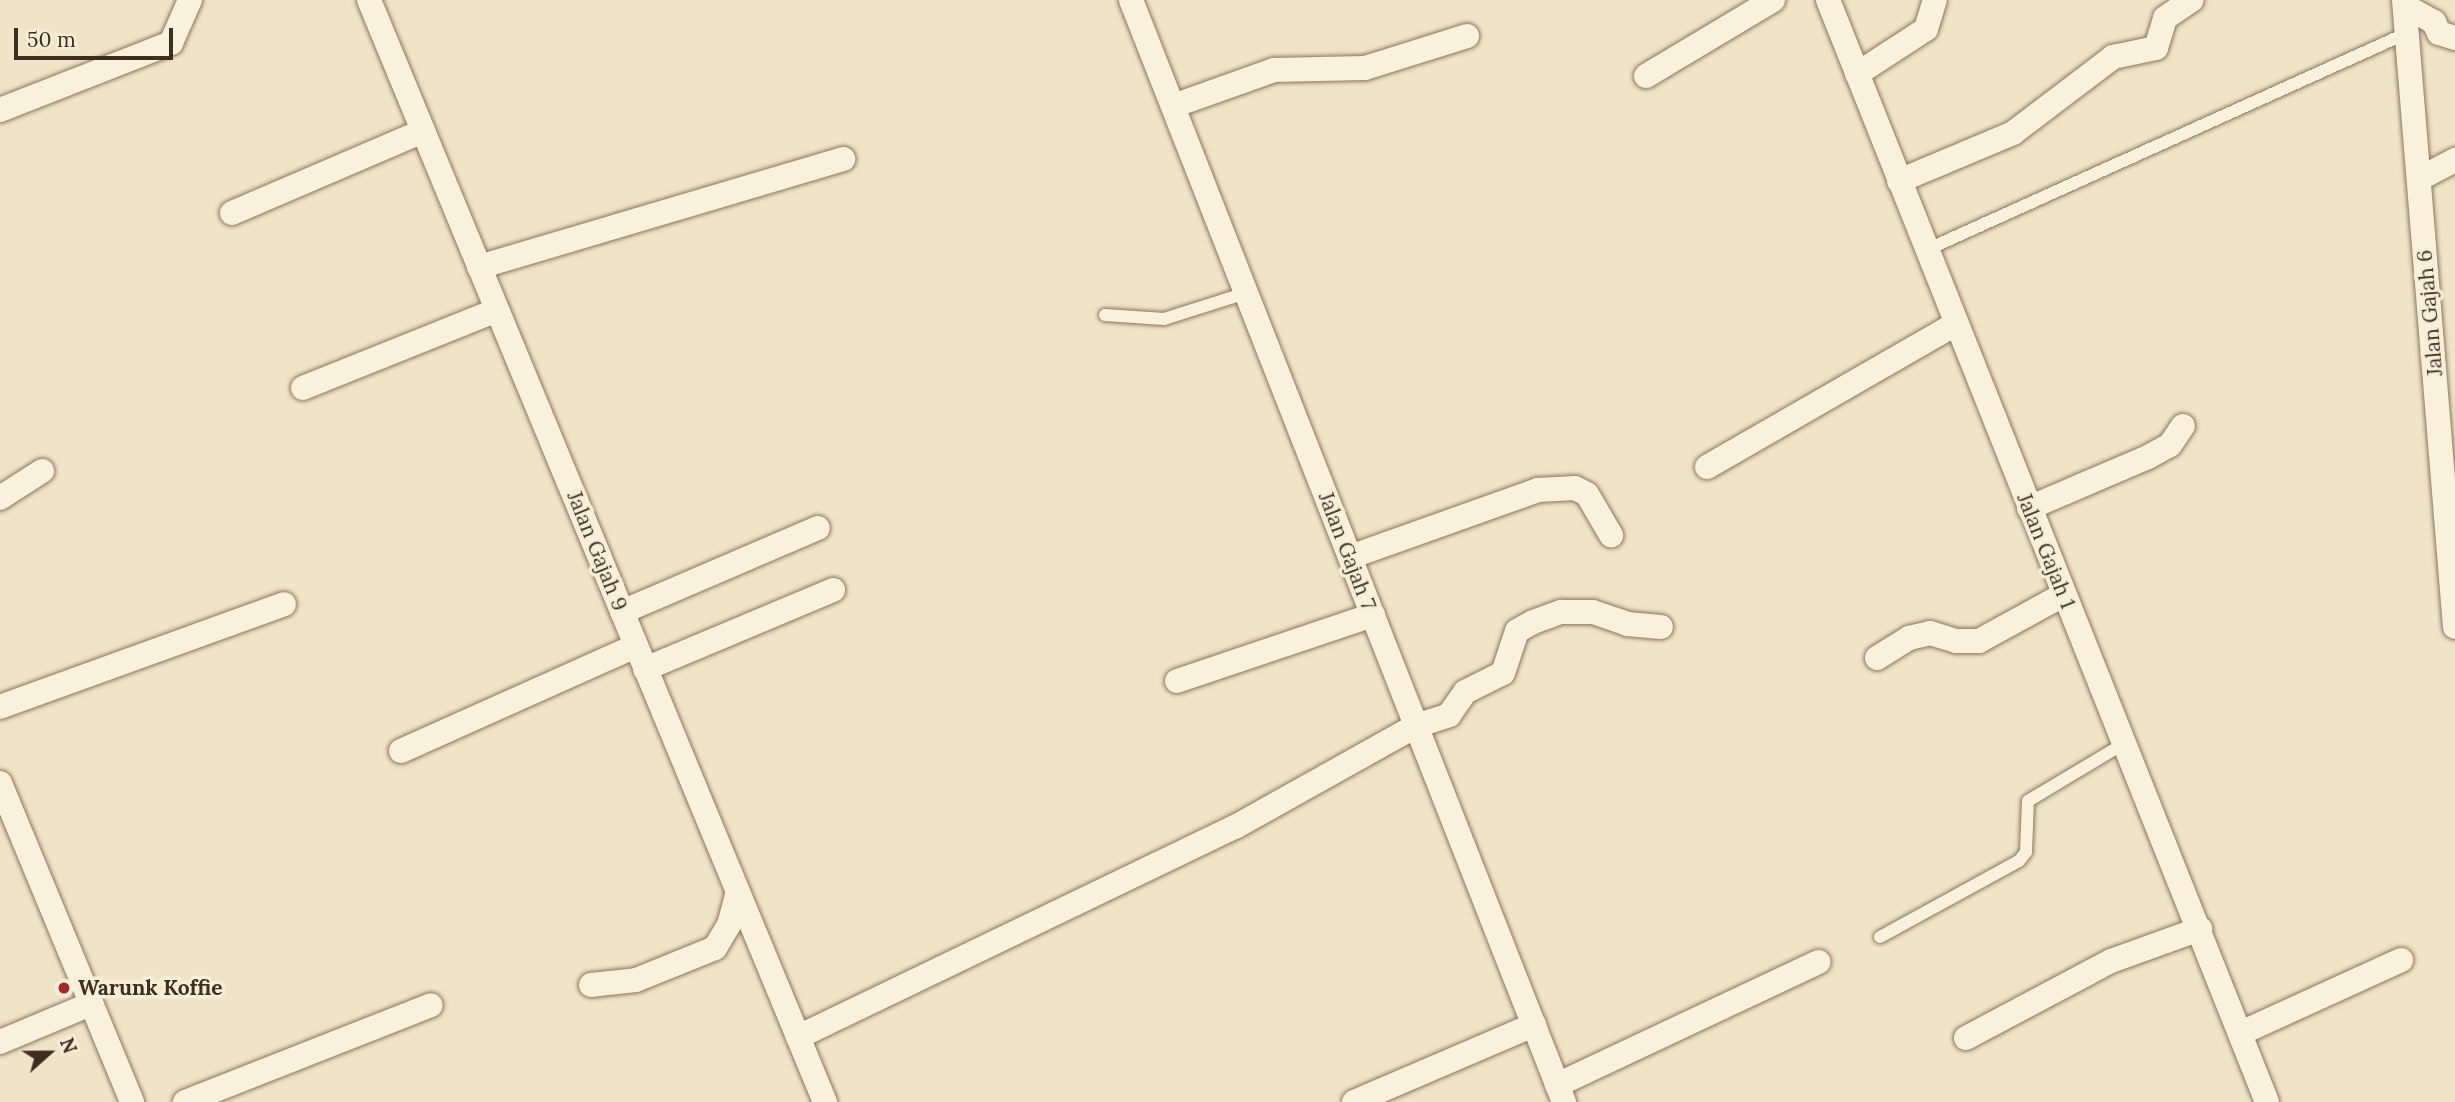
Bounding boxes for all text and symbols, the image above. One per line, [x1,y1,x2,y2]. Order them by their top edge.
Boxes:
scale bar [18,14,177,58]
text: 50 m [27,26,76,53]
street label: Jalan Gajah 6 [2412,249,2448,377]
street label: Jalan Gajah 9 [562,488,632,614]
street label: Jalan Gajah 7 [1313,489,1381,613]
street label: Jalan Gajah 1 [2011,490,2081,612]
place label: Warunk Koffie [78,975,223,1001]
marker: Warunk Koffie [56,980,72,996]
north arrow [14,1018,84,1088]
text: N [55,1034,82,1057]

